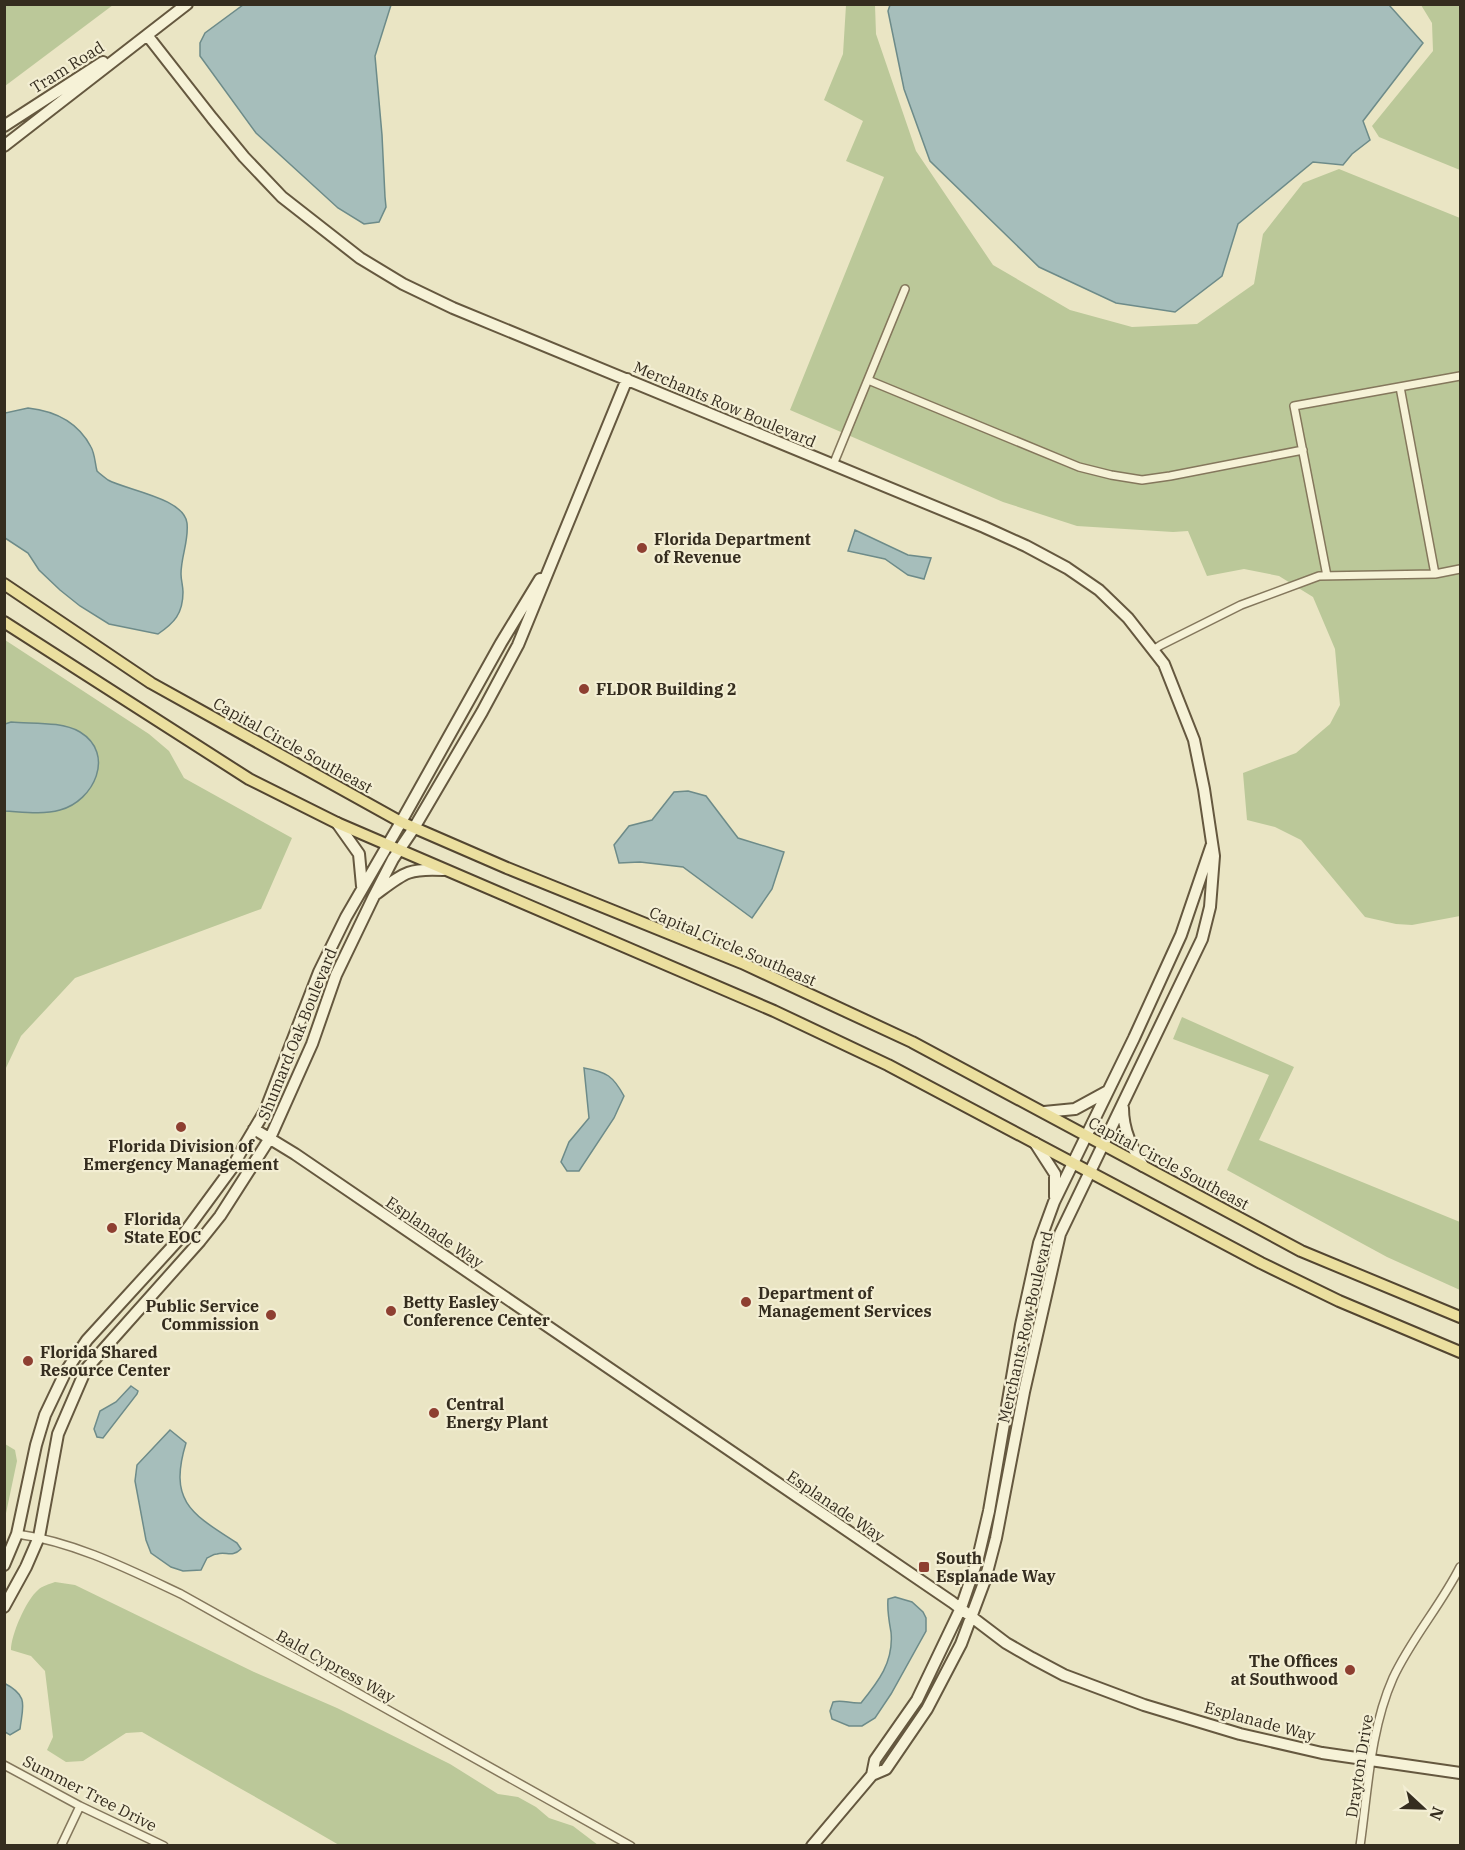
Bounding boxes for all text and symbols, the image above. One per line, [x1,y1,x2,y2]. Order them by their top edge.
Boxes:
street label: Tram Road [26,36,108,98]
street label: Merchants Row Boulevard [631,356,820,452]
place label: Florida Department of Revenue [654,529,811,567]
marker: Florida Department of Revenue [635,541,649,555]
place label: FLDOR Building 2 [596,679,737,699]
marker: FLDOR Building 2 [577,682,591,696]
street label: Capital Circle Southeast [210,693,377,797]
street label: Capital Circle Southeast [647,902,820,990]
street label: Shumard Oak Boulevard [253,945,341,1123]
street label: Capital Circle Southeast [1085,1112,1253,1214]
marker: Florida Division of Emergency Management [174,1120,188,1134]
place label: Florida Division of Emergency Management [83,1136,279,1174]
street label: Esplanade Way [382,1192,488,1272]
place label: Florida State EOC [124,1209,201,1247]
marker: Florida State EOC [105,1221,119,1235]
street label: Merchants Row Boulevard [993,1229,1057,1425]
place label: Department of Management Services [758,1283,932,1321]
place label: Betty Easley Conference Center [403,1292,550,1330]
marker: Department of Management Services [739,1295,753,1309]
place label: Public Service Commission [145,1296,259,1334]
marker: Betty Easley Conference Center [384,1304,398,1318]
marker: Public Service Commission [264,1308,278,1322]
place label: Florida Shared Resource Center [40,1342,170,1380]
marker: Florida Shared Resource Center [21,1354,35,1368]
place label: Central Energy Plant [446,1394,548,1432]
marker: Central Energy Plant [427,1406,441,1420]
street label: Esplanade Way [783,1466,889,1546]
place label: South Esplanade Way [936,1548,1056,1586]
marker: South Esplanade Way [917,1560,931,1574]
street label: Bald Cypress Way [273,1625,399,1707]
place label: The Offices at Southwood [1231,1651,1338,1689]
marker: The Offices at Southwood [1343,1663,1357,1677]
street label: Esplanade Way [1202,1697,1318,1746]
street label: Drayton Drive [1341,1713,1377,1819]
street label: Summer Tree Drive [20,1751,160,1835]
north arrow [1393,1778,1453,1838]
text: N [1425,1804,1449,1823]

